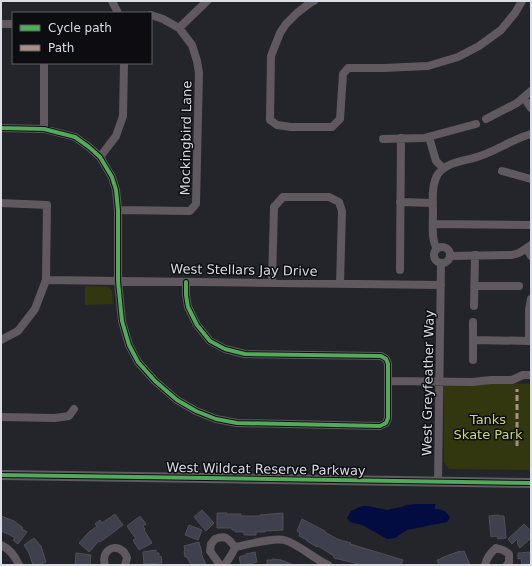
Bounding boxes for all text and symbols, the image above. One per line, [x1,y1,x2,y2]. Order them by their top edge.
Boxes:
legend [12,12,152,64]
text: Cycle path [48,21,112,35]
text: Path [48,41,74,55]
street label: Mockingbird Lane [177,80,195,196]
street label: West Stellars Jay Drive [170,261,318,279]
street label: West Greyfeather Way [419,310,437,456]
park label: Tanks Skate Park [454,412,523,442]
street label: West Wildcat Reserve Parkway [166,460,366,478]

